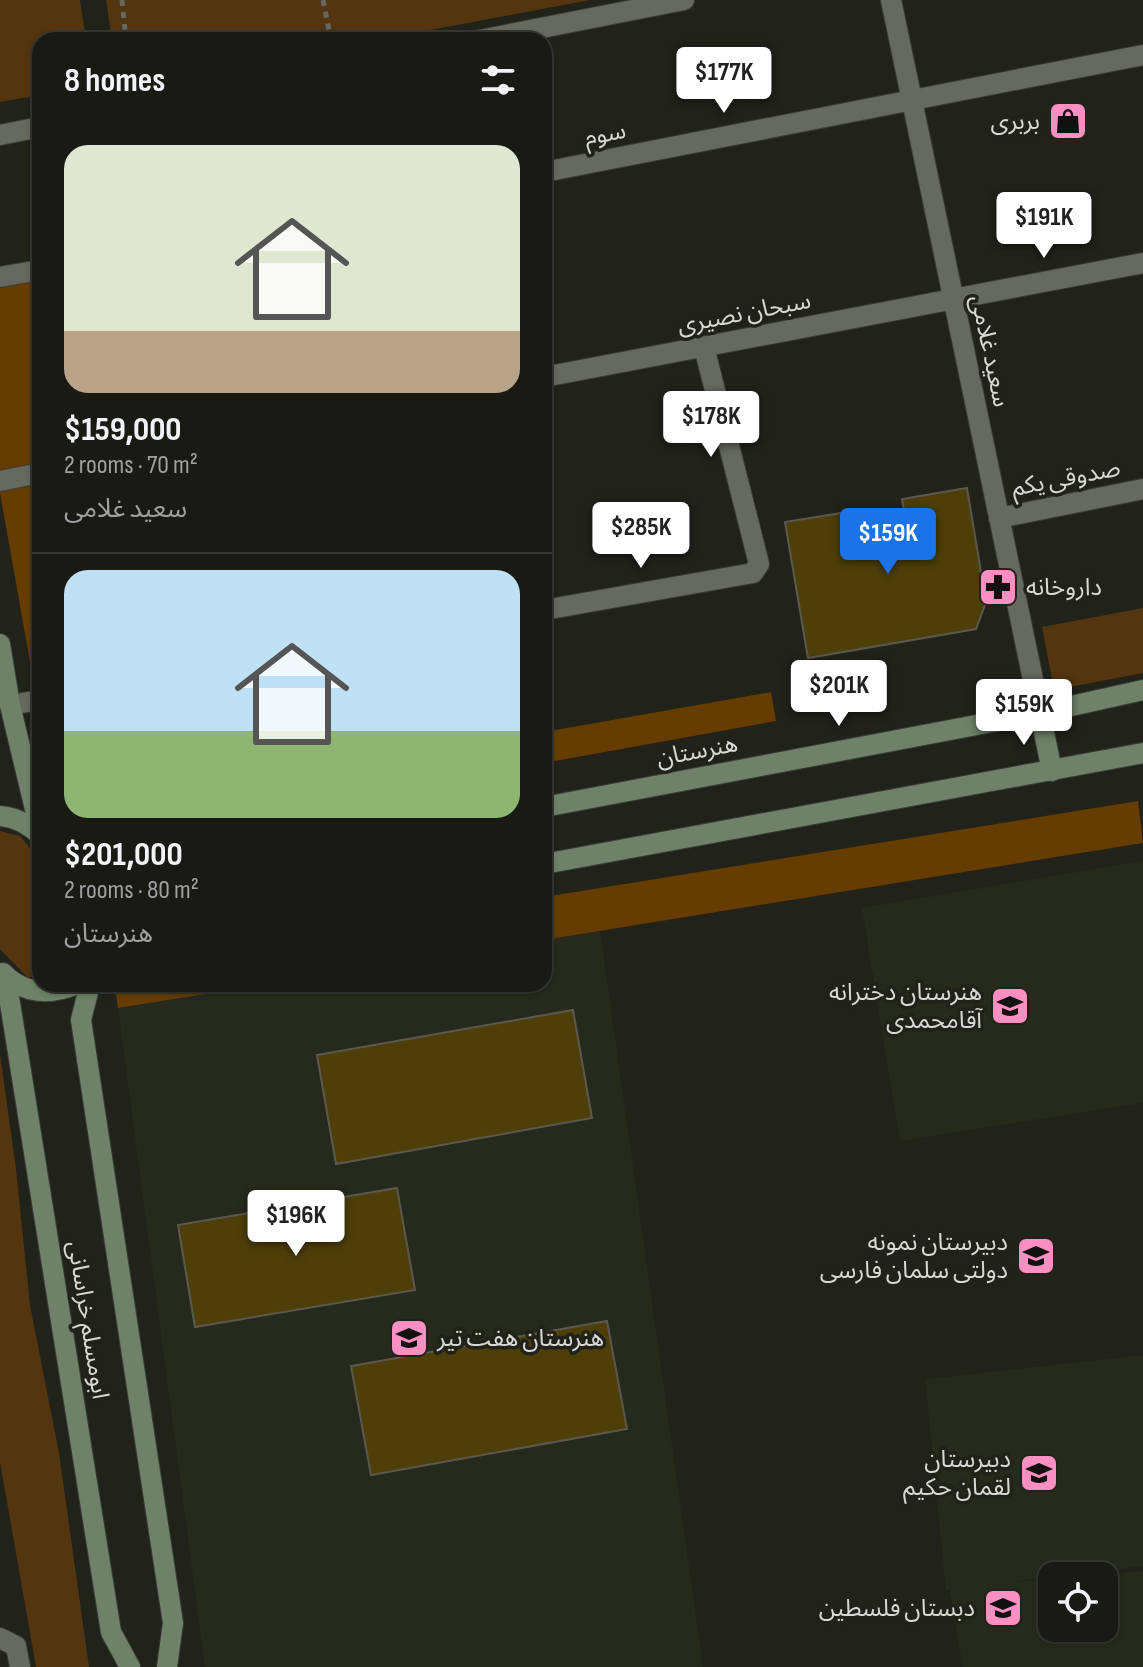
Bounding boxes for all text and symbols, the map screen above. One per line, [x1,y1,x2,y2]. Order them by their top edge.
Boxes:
pin: $177K [668,47,780,115]
text: $177K [694,57,754,88]
icon: filters [476,58,520,102]
text: 8 homes [64,60,165,101]
shop icon: بربری [1047,100,1089,142]
place label: بربری [991,107,1040,136]
street label: سوم [582,116,629,155]
pin: $191K [988,192,1100,260]
icon: home [220,197,364,341]
text: $191K [1014,202,1074,233]
street label: سبحان نصیری [675,286,813,340]
street label: سعید غلامی [964,292,1016,410]
pin: $178K [655,391,767,459]
text: $178K [681,401,741,432]
text: $159,000 [64,409,182,450]
text: 2 rooms · 70 m² [64,450,198,481]
street label: صدوقی یکم [1009,453,1123,505]
text: سعید غلامی [64,494,187,525]
pin: $285K [585,502,697,570]
pin: $159K [832,508,944,576]
text: $285K [610,512,672,543]
text: $159K [858,518,918,549]
pharmacy icon: داروخانه [977,566,1019,608]
place label: داروخانه [1026,573,1102,602]
icon: home [220,622,364,766]
pin: $201K [783,660,895,728]
text: $201K [809,670,869,701]
pin: $159K [968,679,1080,747]
text: $159K [994,689,1054,720]
street label: هنرستان [654,729,740,773]
text: $201,000 [64,834,183,875]
text: 2 rooms · 80 m² [64,875,199,906]
text: هنرستان [64,919,153,950]
place label: هنرستان دخترانه آقامحمدی [829,978,983,1035]
school or university icon: هنرستان دخترانه آقامحمدی [989,985,1031,1027]
pin: $196K [240,1190,352,1258]
text: $196K [266,1200,326,1231]
place label: دبیرستان نمونه دولتی سلمان فارسی [820,1228,1008,1285]
school or university icon: دبیرستان نمونه دولتی سلمان فارسی [1015,1235,1057,1277]
street label: ابومسلم خراسانی [59,1239,115,1401]
school or university icon: هنرستان هفت تیر [388,1317,430,1359]
place label: هنرستان هفت تیر [436,1324,604,1353]
place label: دبیرستان لقمان حکیم [903,1445,1011,1504]
school or university icon: دبیرستان لقمان حکیم [1018,1452,1060,1494]
map controls [1038,1562,1118,1642]
button: locate [1038,1562,1118,1642]
school or university icon: دبستان فلسطین [982,1587,1024,1629]
place label: دبستان فلسطین [819,1594,975,1623]

